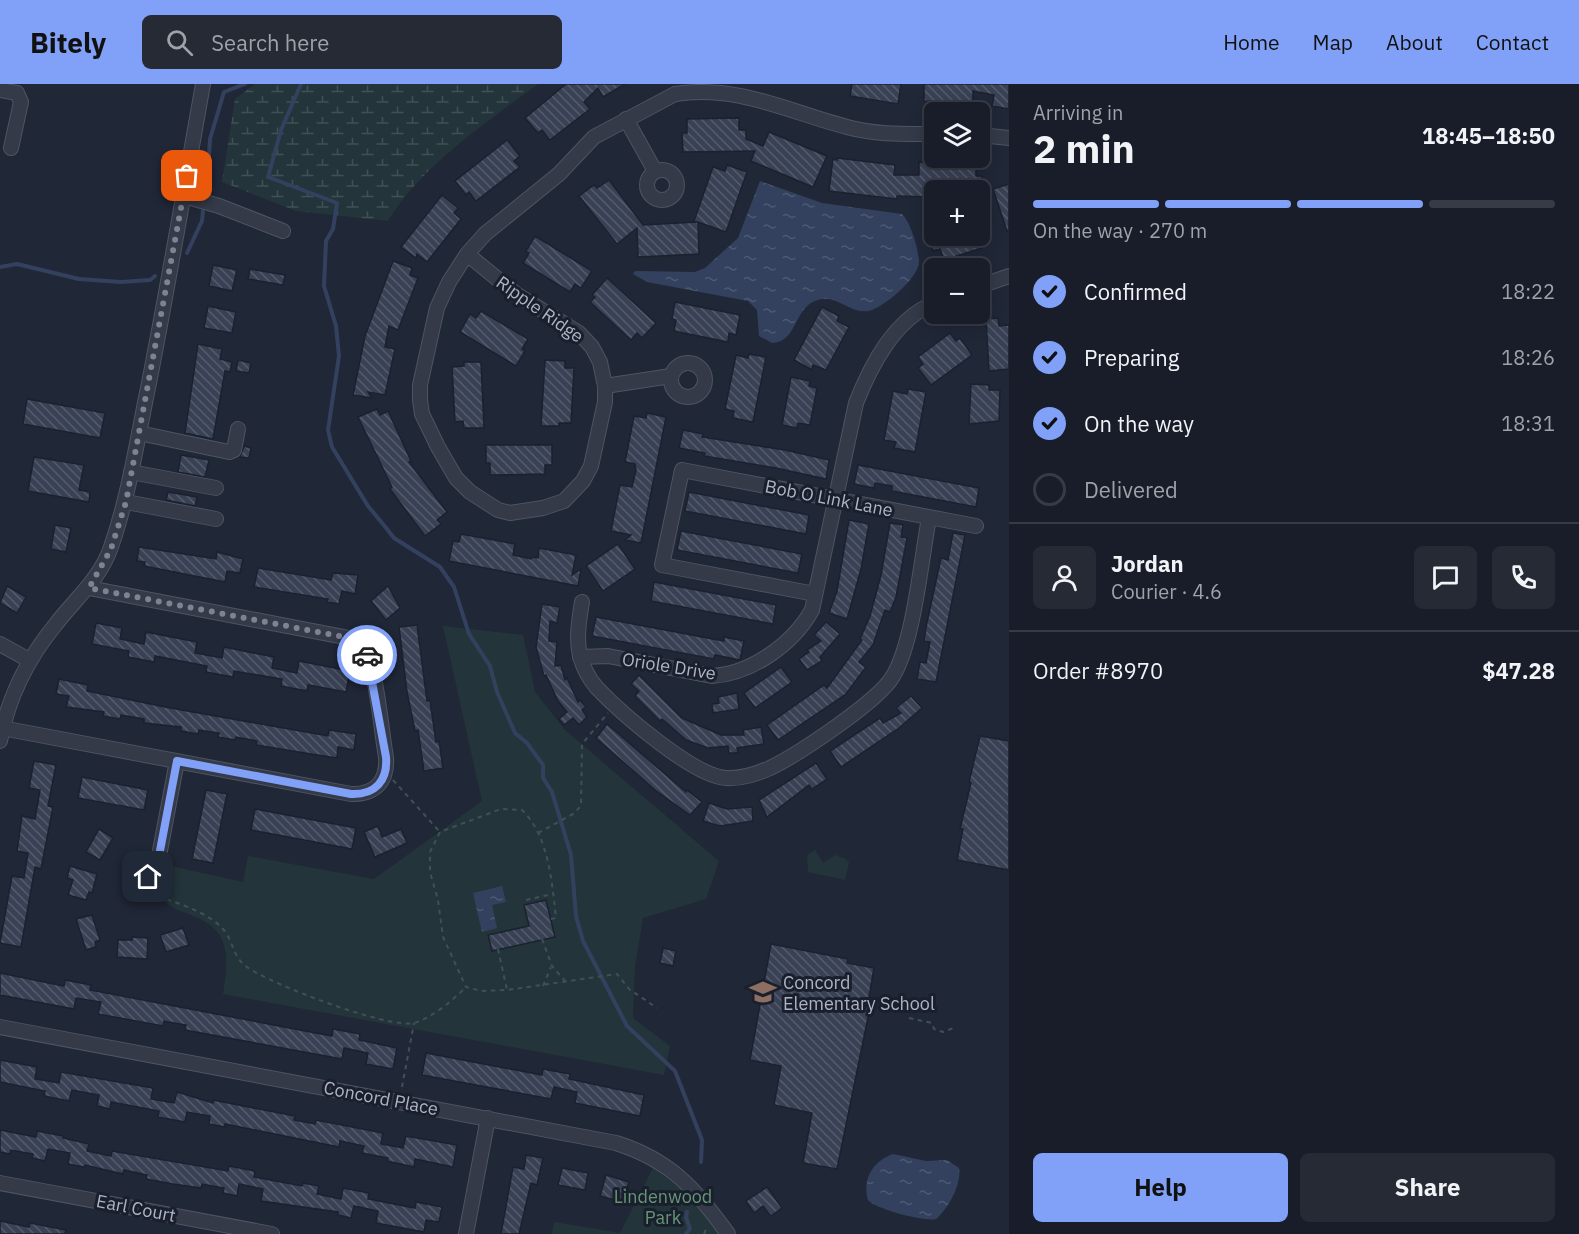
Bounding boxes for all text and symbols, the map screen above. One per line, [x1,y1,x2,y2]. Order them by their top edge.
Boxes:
search box [142,15,562,69]
text: Bitely [30,24,106,61]
icon: search [163,26,196,59]
text: Search here [211,28,329,57]
text: Home [1223,28,1280,56]
text: Map [1313,28,1353,56]
text: About [1386,28,1443,56]
text: Contact [1476,28,1549,56]
text: Arriving in [1033,99,1123,126]
map controls [924,102,990,324]
button: layers [924,102,990,168]
text: 18:45–18:50 [1422,121,1555,150]
text: 2 min [1033,123,1135,174]
pin [161,150,212,201]
icon: bag [170,159,203,192]
button: + [924,180,990,246]
text: On the way · 270 m [1033,217,1207,244]
button: − [924,258,990,324]
street label: Ripple Ridge [492,270,588,348]
icon: check [1033,275,1066,308]
text: Confirmed [1084,277,1187,306]
text: 18:22 [1501,278,1555,305]
icon: check [1033,341,1066,374]
text: Preparing [1084,343,1179,372]
text: 18:26 [1501,344,1555,371]
icon: check [1033,407,1066,440]
text: On the way [1084,409,1194,438]
text: 18:31 [1501,410,1555,437]
street label: Bob O Link Lane [763,474,895,522]
text: Delivered [1084,475,1178,504]
button: person [1033,546,1096,609]
button: chat [1414,546,1477,609]
button: phone [1492,546,1555,609]
text: Jordan [1111,549,1184,578]
text: Courier · 4.6 [1111,578,1222,605]
courier [337,625,397,685]
icon: car [351,639,384,672]
street label: Oriole Drive [620,647,718,685]
text: Order #8970 [1033,656,1163,685]
text: $47.28 [1482,656,1555,685]
pin [122,851,173,902]
icon: home [131,860,164,893]
place label: Concord Elementary School [783,971,935,1015]
school or university icon: Concord Elementary School [748,977,778,1007]
street label: Concord Place [322,1076,440,1120]
button: Help [1033,1153,1288,1222]
button: Share [1300,1153,1555,1222]
park label: Lindenwood Park [614,1185,712,1229]
street label: Earl Court [94,1189,178,1227]

